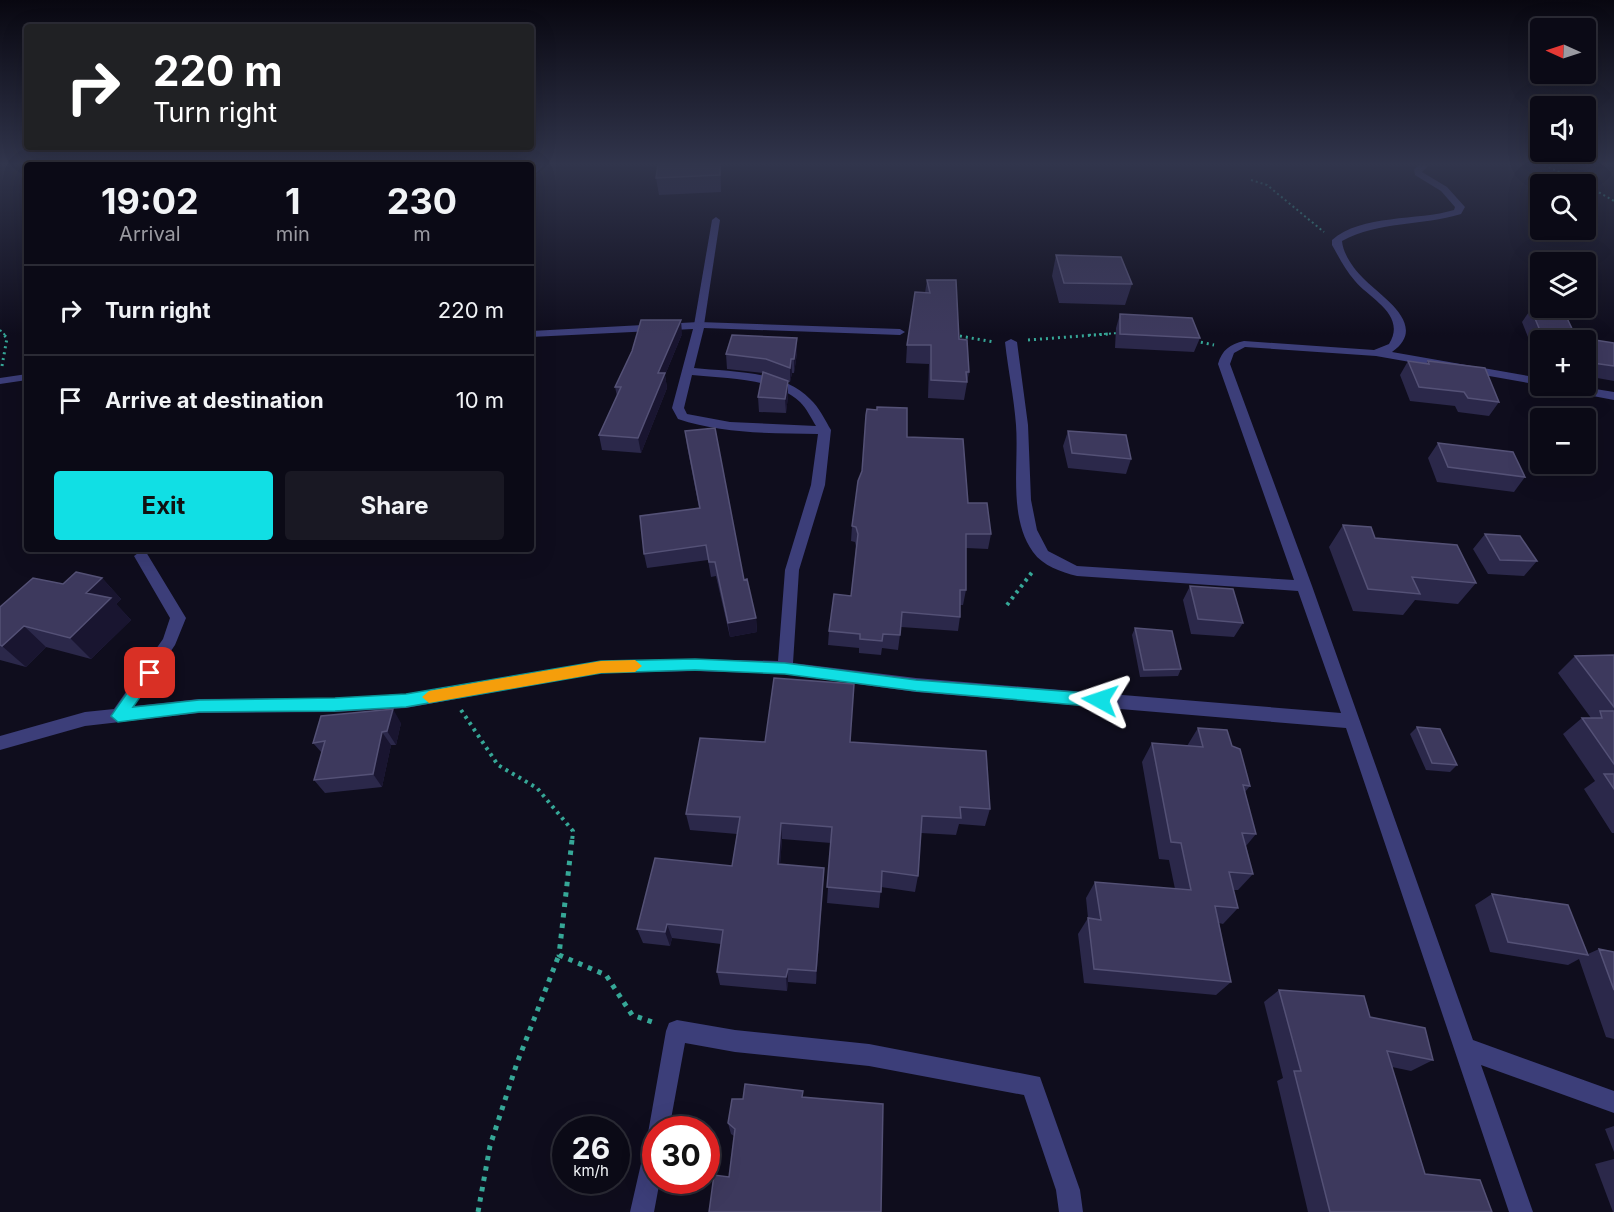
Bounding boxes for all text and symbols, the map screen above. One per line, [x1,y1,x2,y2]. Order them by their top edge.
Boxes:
north arrow [1530,18,1596,84]
map controls [1530,18,1596,474]
text: 220 m [153,45,283,96]
icon: right [54,48,132,126]
text: Turn right [153,96,277,129]
button: sound [1530,96,1596,162]
button: search [1530,174,1596,240]
text: 19:02 [101,179,199,223]
text: 1 [285,179,301,223]
text: 230 [387,179,457,223]
text: Arrival [119,222,181,246]
text: min [276,222,310,246]
text: m [413,222,431,246]
button: layers [1530,252,1596,318]
icon: right [54,294,87,327]
text: Turn right [105,297,211,323]
text: 220 m [438,297,504,323]
button: + [1530,330,1596,396]
icon: arrive [54,384,87,417]
text: Arrive at destination [105,387,324,413]
text: 10 m [456,387,504,413]
button: − [1530,408,1596,474]
button: Exit [54,471,273,540]
button: Share [285,471,504,540]
pin [124,647,175,698]
icon: arrive [133,656,166,689]
position arrow [1068,668,1132,732]
speed limit sign: 30 [642,1116,720,1194]
text: 26 [572,1130,610,1166]
text: km/h [573,1161,609,1180]

